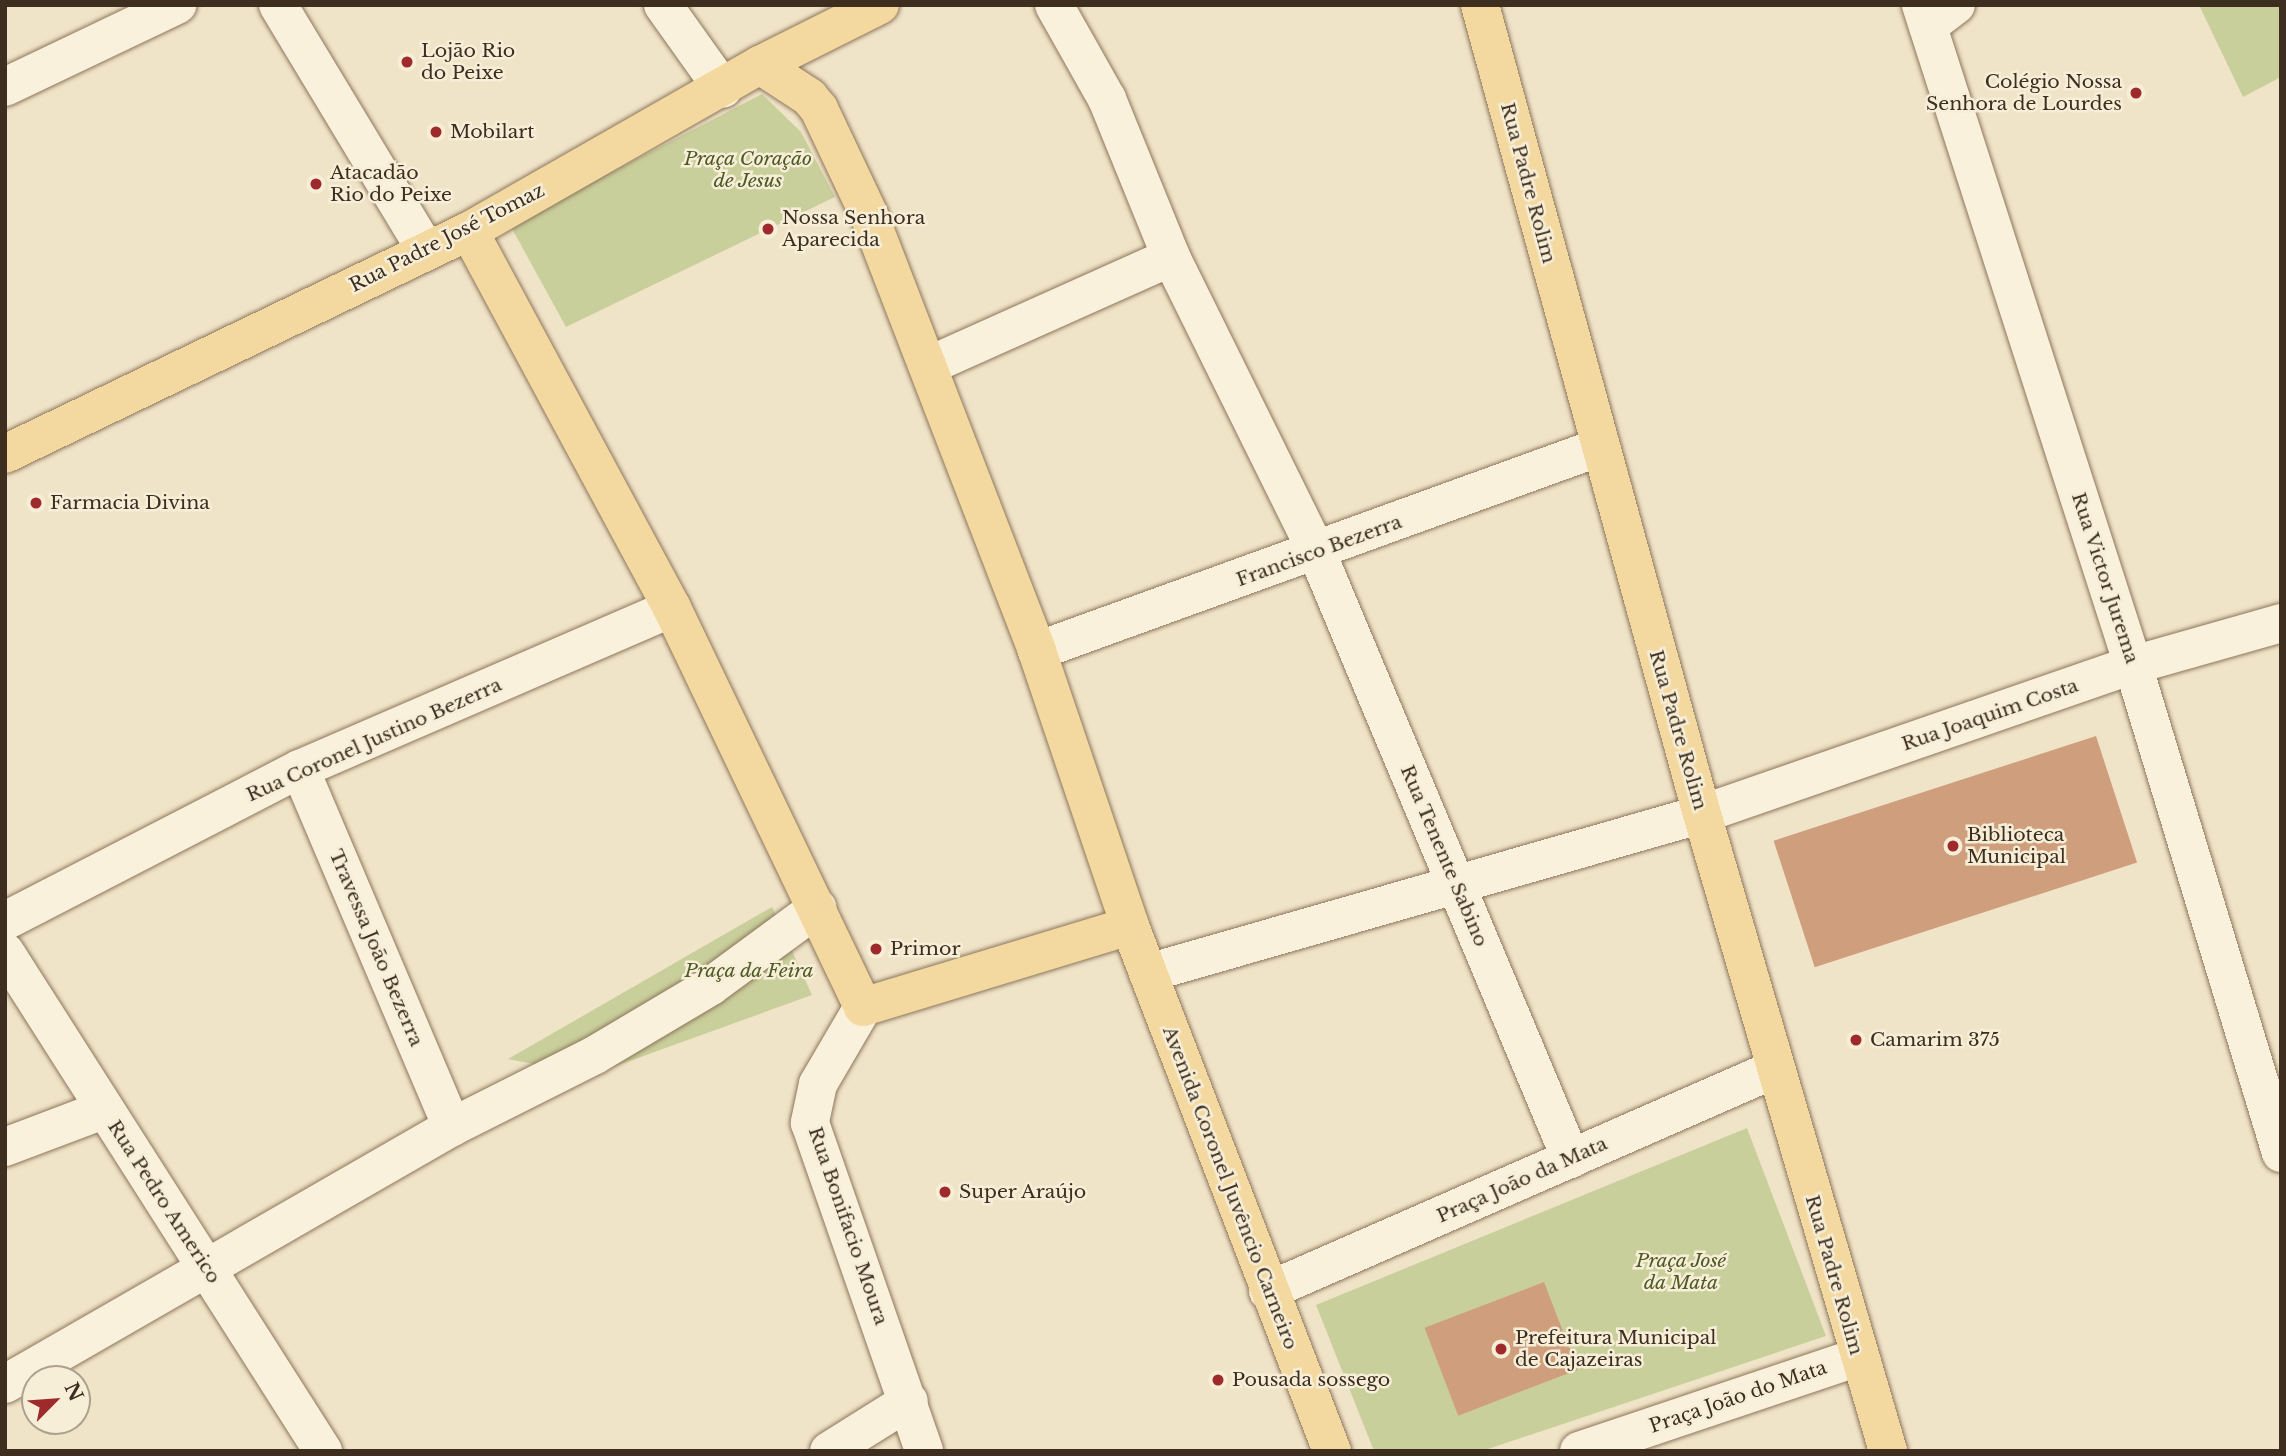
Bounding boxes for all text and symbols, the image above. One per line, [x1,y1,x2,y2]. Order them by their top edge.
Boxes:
place label: Lojão Rio do Peixe [421,40,515,84]
marker: Lojão Rio do Peixe [399,54,415,70]
place label: Colégio Nossa Senhora de Lourdes [1926,71,2122,115]
marker: Colégio Nossa Senhora de Lourdes [2128,85,2144,101]
street label: Rua Padre Rolim [1496,100,1560,266]
place label: Mobilart [450,121,534,143]
marker: Mobilart [428,124,444,140]
park label: Praça Coração de Jesus [684,148,812,192]
place label: Atacadão Rio do Peixe [330,162,452,206]
marker: Atacadão Rio do Peixe [308,176,324,192]
street label: Rua Padre José Tomaz [345,179,549,297]
place label: Nossa Senhora Aparecida [782,207,926,251]
marker: Nossa Senhora Aparecida [760,221,776,237]
street label: Rua Victor Jurema [2066,489,2144,667]
place label: Farmacia Divina [50,492,210,514]
marker: Farmacia Divina [28,495,44,511]
street label: Francisco Bezerra [1233,511,1405,591]
street label: Rua Padre Rolim [1644,647,1712,813]
street label: Rua Coronel Justino Bezerra [243,673,505,807]
street label: Rua Joaquim Costa [1899,674,2081,756]
street label: Rua Tenente Sabino [1395,762,1493,950]
place label: Biblioteca Municipal [1967,824,2066,868]
marker: Biblioteca Municipal [1945,838,1961,854]
street label: Travessa João Bezerra [324,846,428,1050]
place label: Primor [890,938,960,960]
marker: Primor [868,941,884,957]
park label: Praça da Feira [684,960,814,982]
street label: Avenida Coronel Juvêncio Carneiro [1158,1023,1302,1353]
place label: Camarim 375 [1870,1029,2000,1051]
marker: Camarim 375 [1848,1032,1864,1048]
street label: Rua Pedro Americo [103,1116,225,1288]
street label: Rua Bonifacio Moura [803,1124,893,1328]
street label: Praça João da Mata [1433,1132,1611,1228]
place label: Super Araújo [959,1181,1087,1203]
marker: Super Araújo [937,1184,953,1200]
street label: Rua Padre Rolim [1800,1192,1868,1358]
park label: Praça José da Mata [1635,1250,1727,1294]
place label: Prefeitura Municipal de Cajazeiras [1515,1327,1717,1371]
marker: Prefeitura Municipal de Cajazeiras [1493,1341,1509,1357]
street label: Praça João do Mata [1646,1356,1830,1438]
north arrow [21,1365,91,1435]
place label: Pousada sossego [1232,1369,1390,1391]
marker: Pousada sossego [1210,1372,1226,1388]
text: N [59,1379,88,1405]

